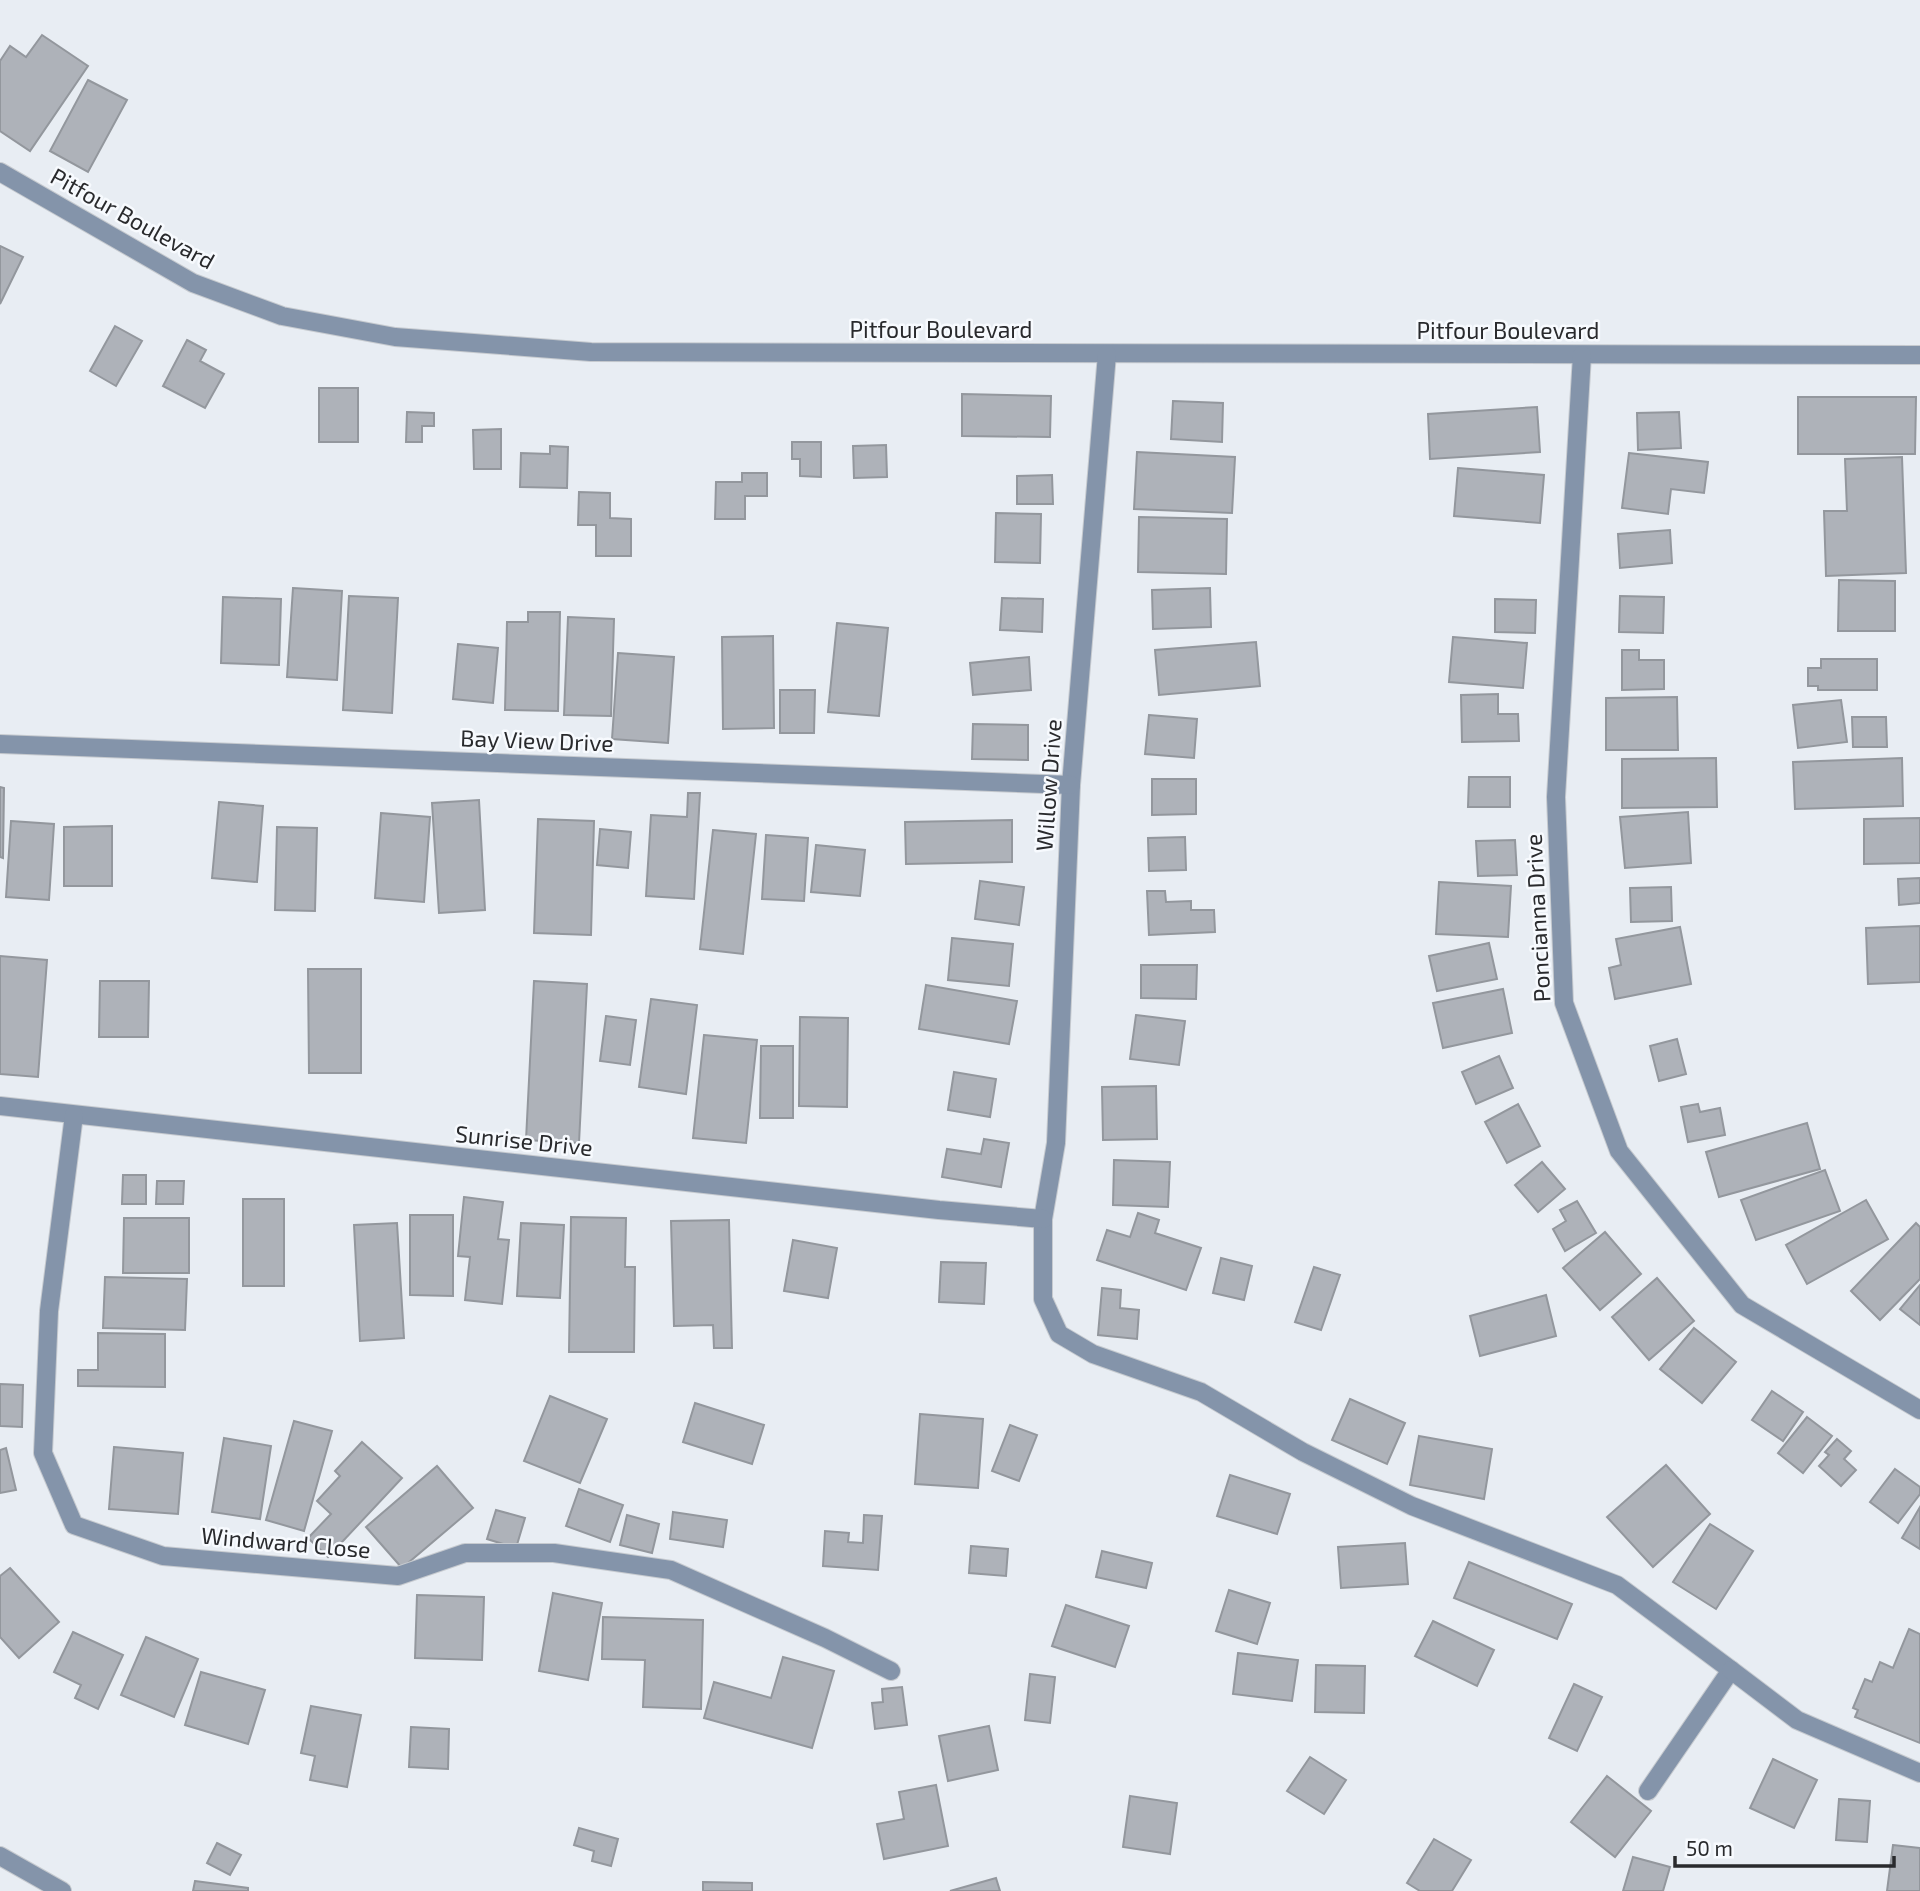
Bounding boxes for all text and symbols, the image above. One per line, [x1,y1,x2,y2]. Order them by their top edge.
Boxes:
street label: Pitfour Boulevard [46,161,220,275]
street label: Pitfour Boulevard [849,315,1033,343]
street label: Pitfour Boulevard [1416,316,1600,344]
street label: Willow Drive [1029,718,1067,852]
street label: Bay View Drive [460,723,614,757]
street label: Poncianna Drive [1519,833,1555,1003]
street label: Sunrise Drive [454,1119,594,1161]
street label: Windward Close [200,1521,372,1563]
scale bar [1675,1825,1894,1869]
text: 50 m [1686,1835,1733,1860]

